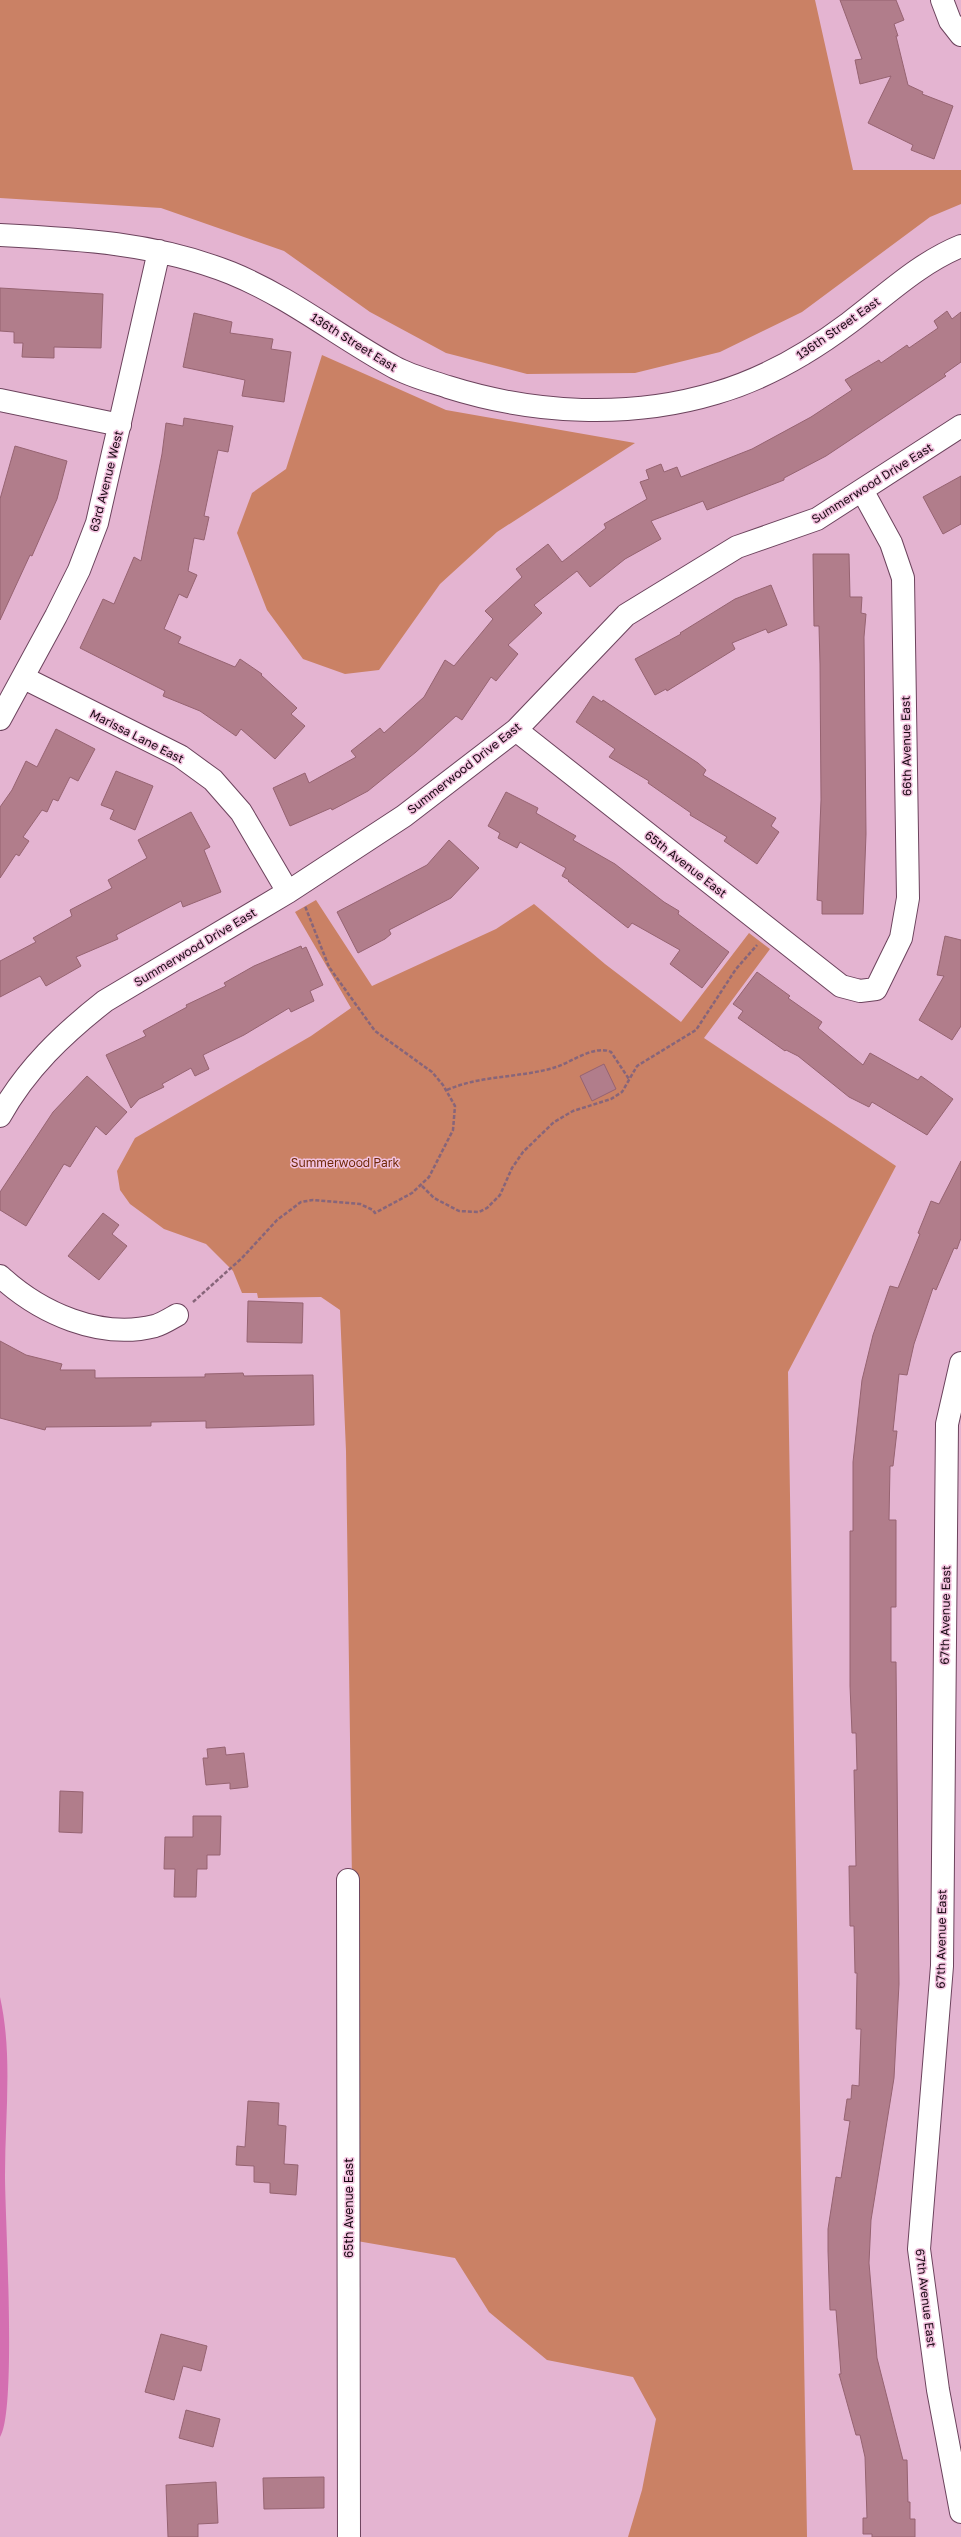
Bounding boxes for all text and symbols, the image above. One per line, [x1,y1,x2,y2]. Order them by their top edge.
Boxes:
street label: 136th Street East [793,293,883,363]
street label: 136th Street East [308,309,400,375]
street label: 63rd Avenue West [86,429,126,533]
street label: Summerwood Drive East [809,439,936,527]
street label: 66th Avenue East [898,696,914,796]
street label: Marissa Lane East [87,706,187,766]
street label: Summerwood Drive East [404,719,524,817]
street label: 65th Avenue East [642,827,730,901]
street label: Summerwood Drive East [131,904,259,990]
park label: Summerwood Park [291,1155,399,1170]
street label: 67th Avenue East [937,1565,953,1665]
street label: 67th Avenue East [933,1889,949,1989]
street label: 65th Avenue East [341,2158,356,2258]
street label: 67th Avenue East [913,2248,940,2348]

